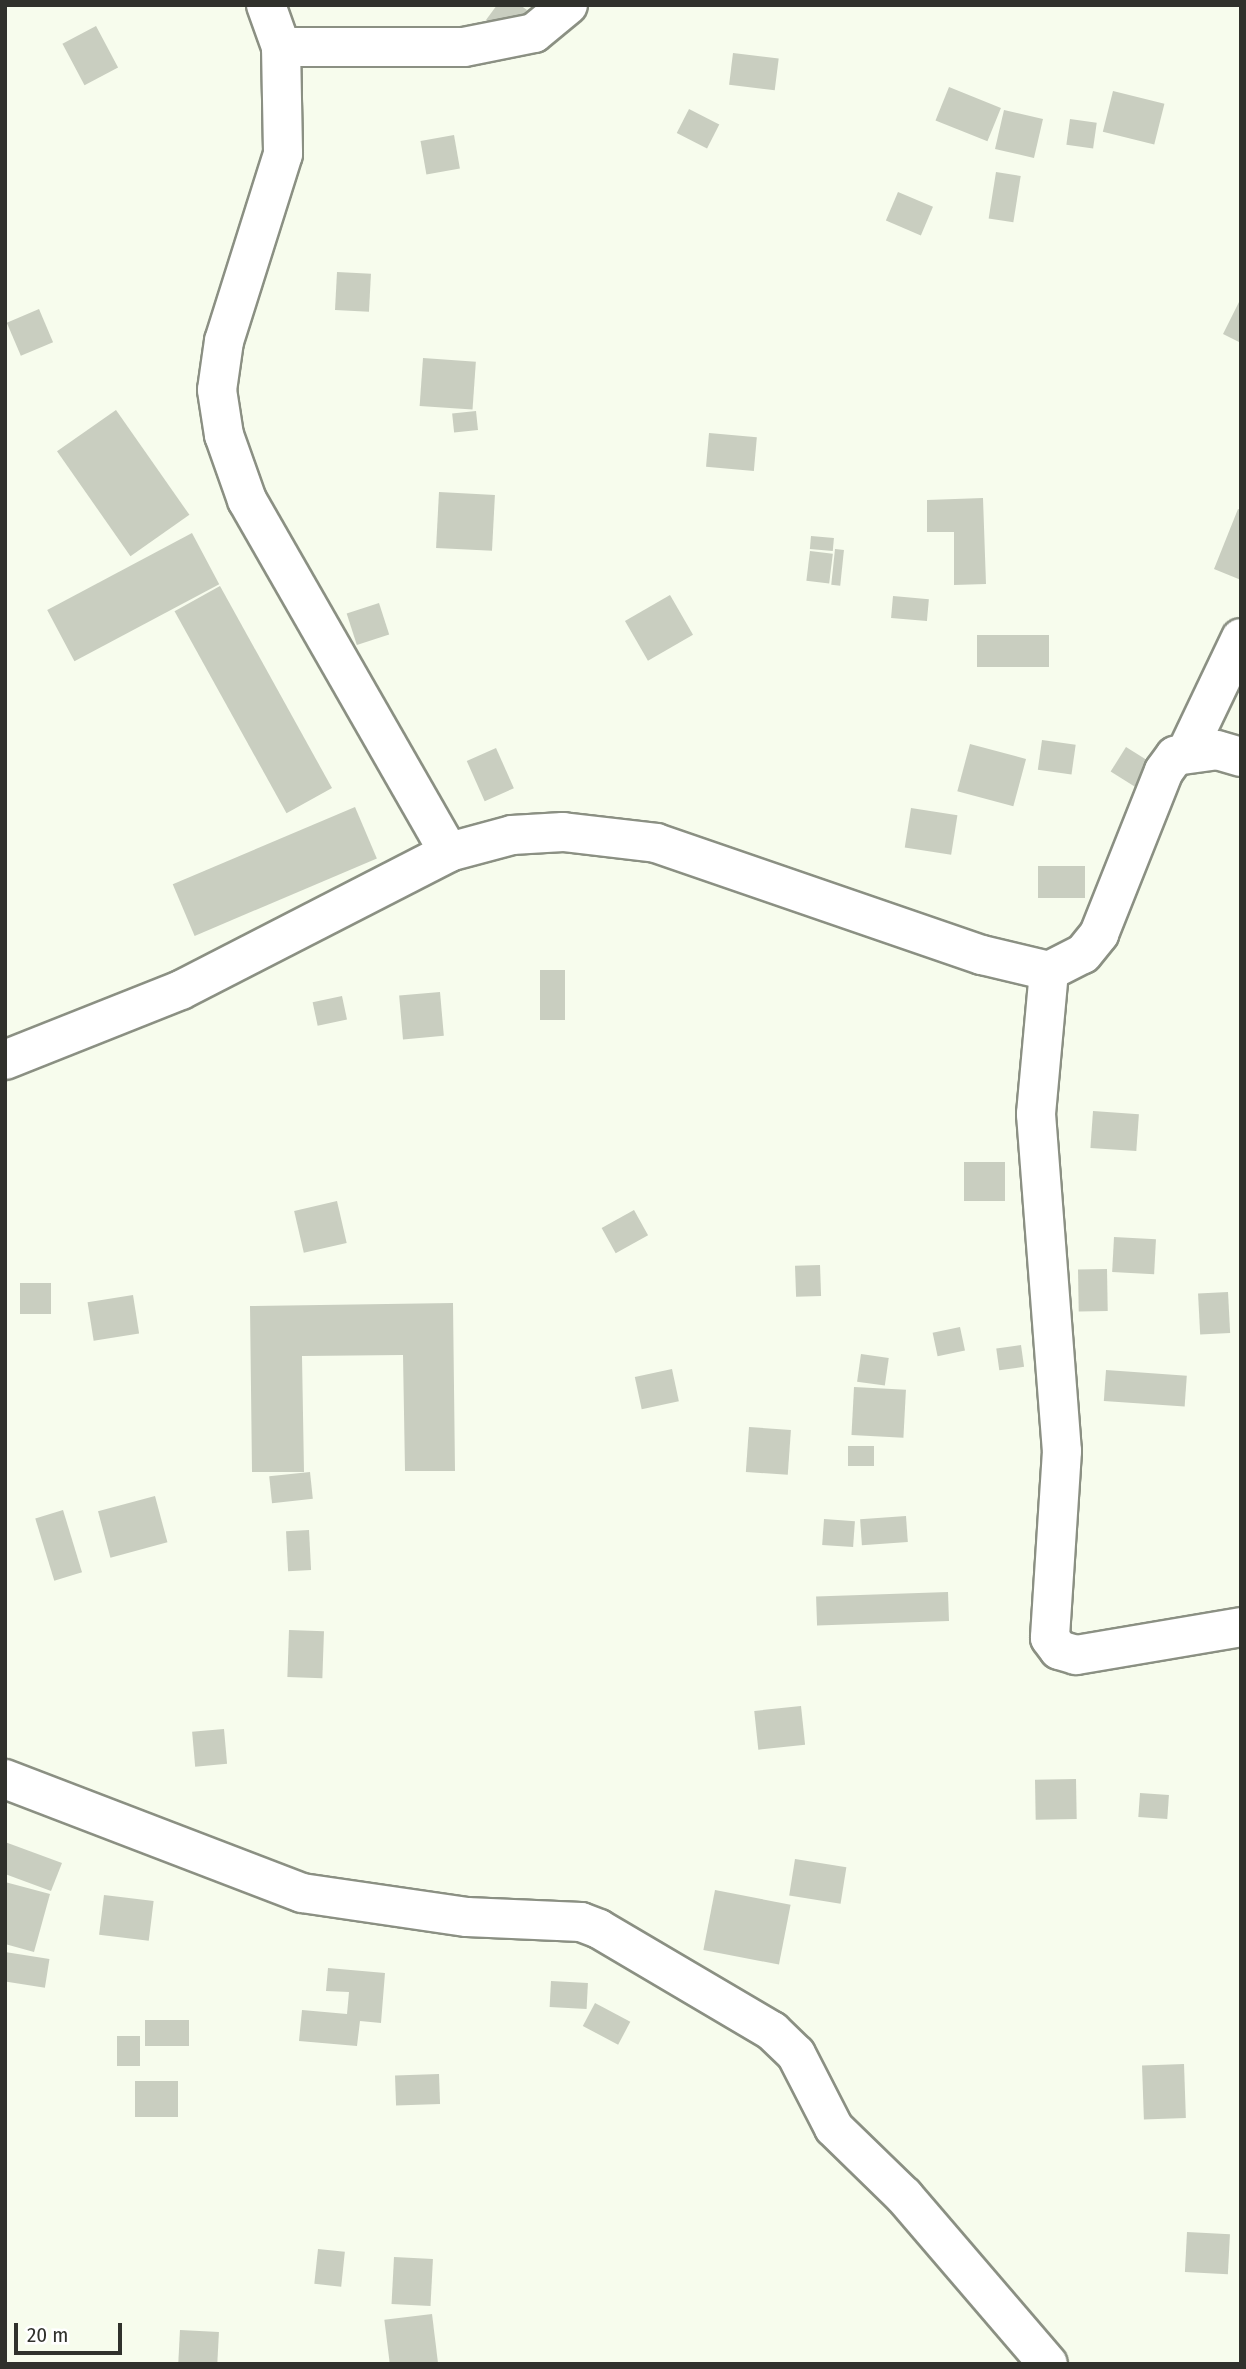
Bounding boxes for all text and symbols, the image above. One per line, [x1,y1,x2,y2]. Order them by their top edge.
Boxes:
scale bar [18,2310,126,2354]
text: 20 m [27,2322,68,2348]

